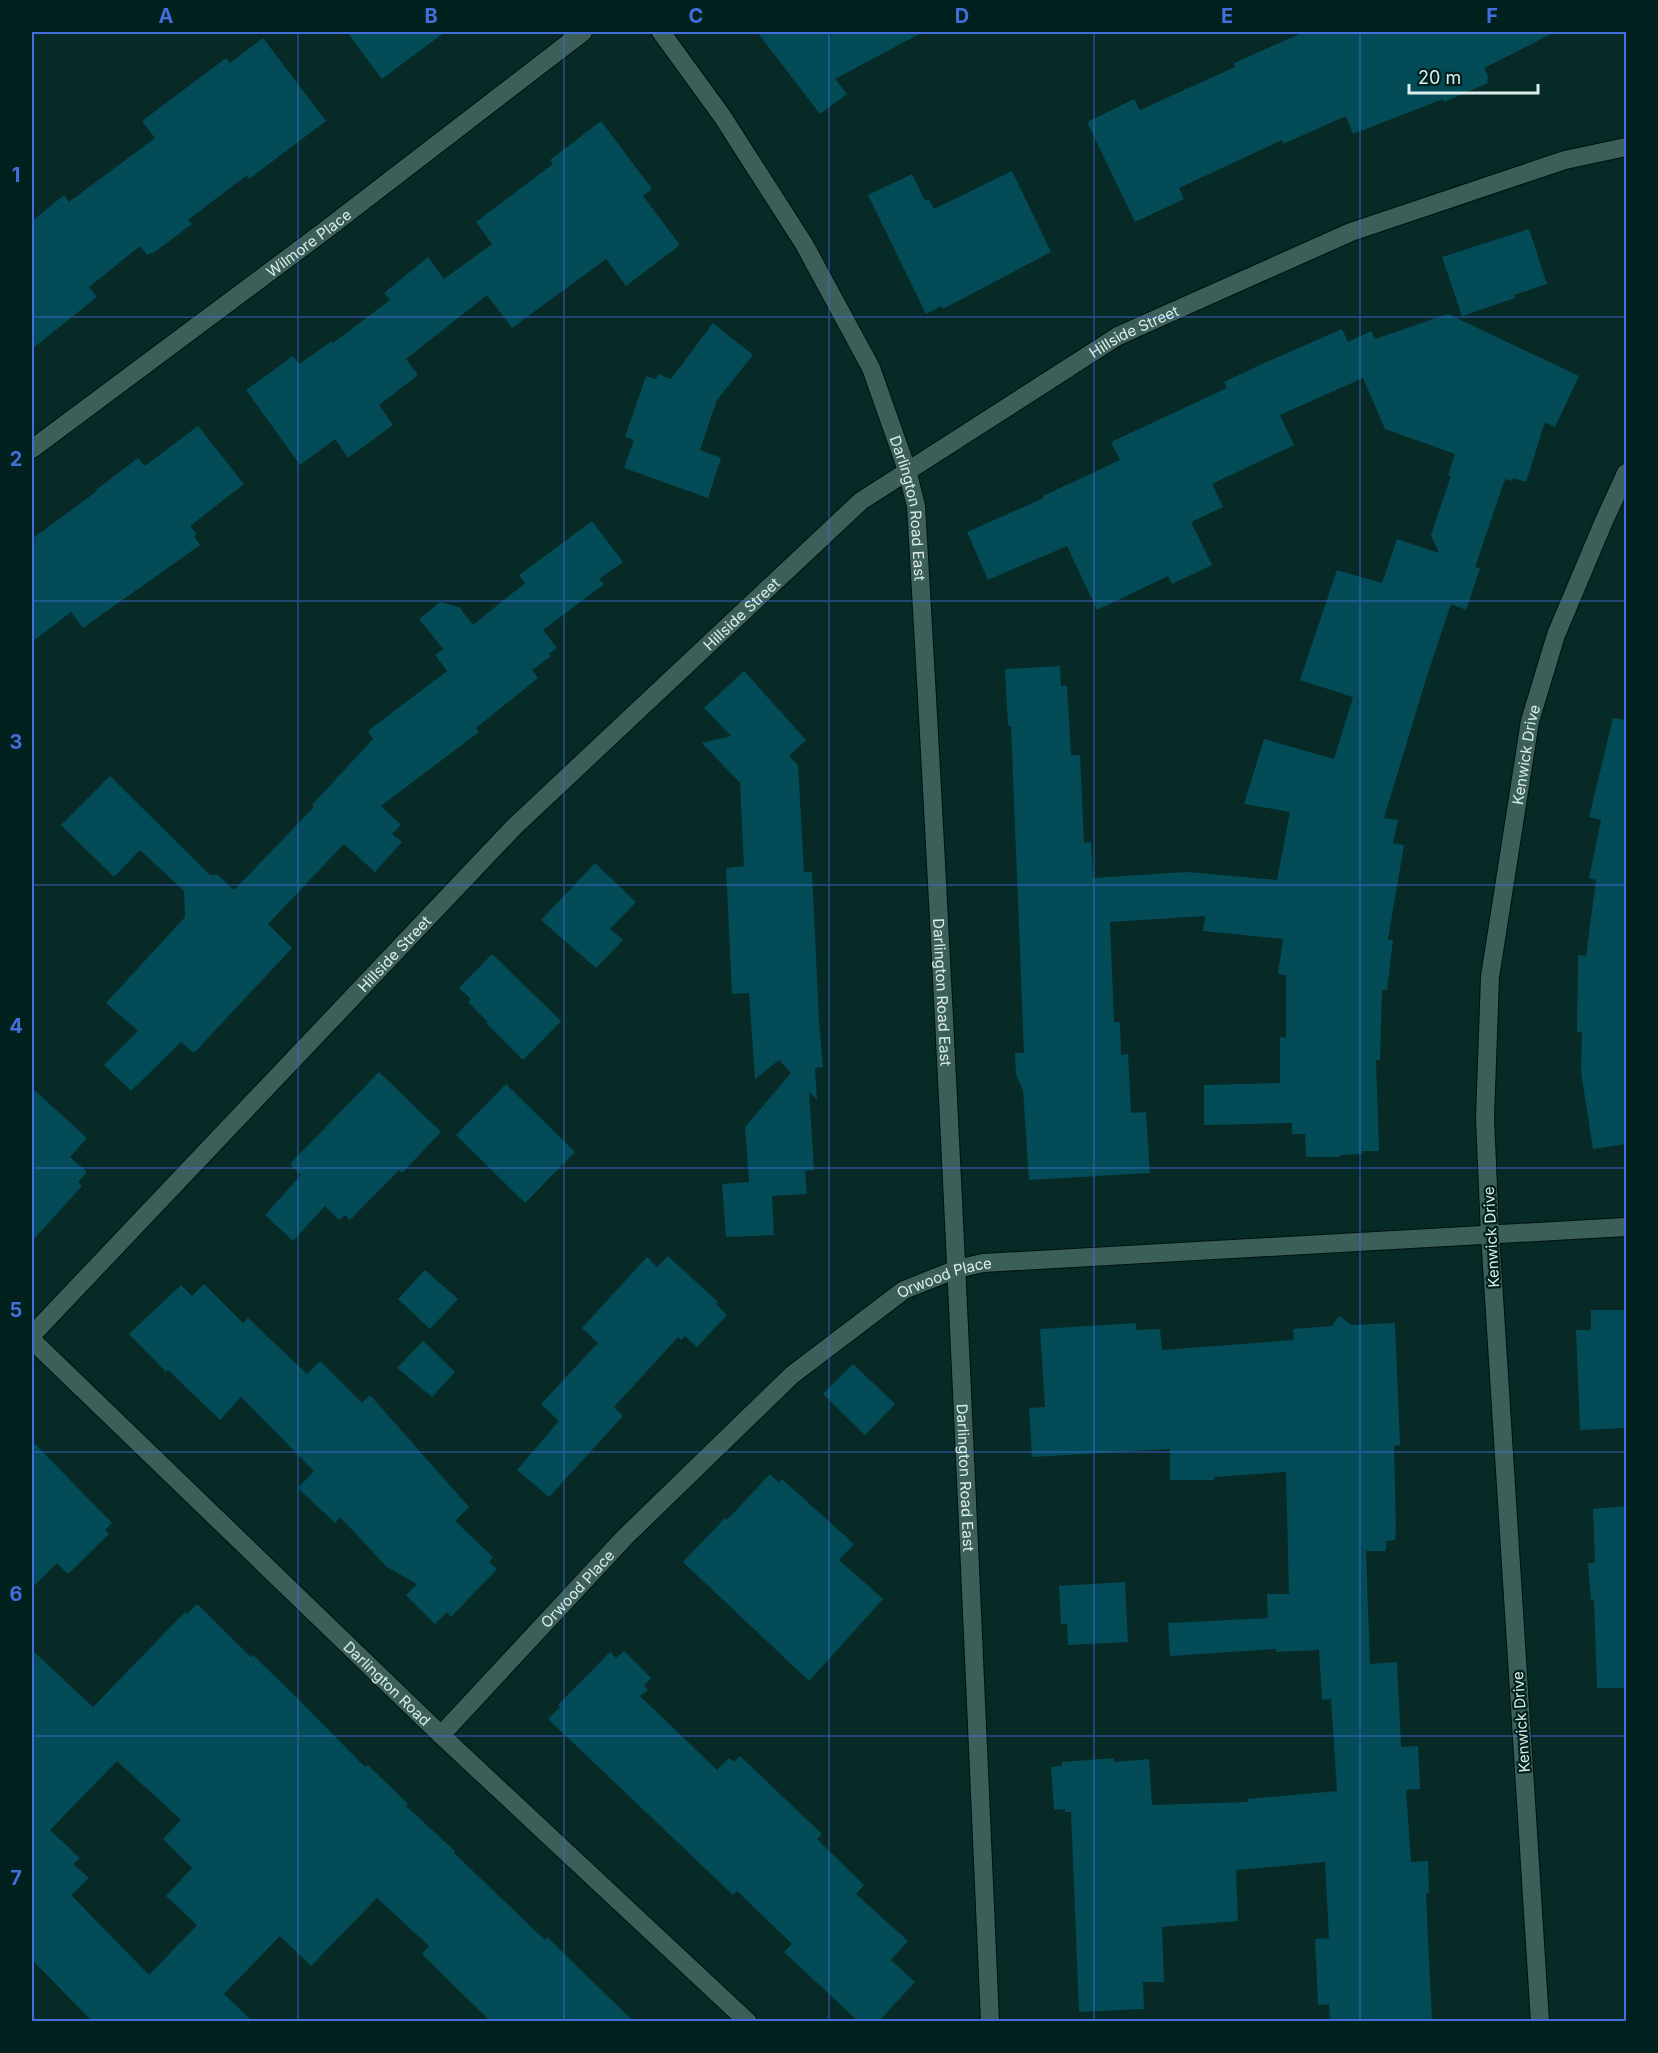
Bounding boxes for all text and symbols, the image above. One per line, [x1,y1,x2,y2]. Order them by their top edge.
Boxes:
text: A [159,4,174,28]
text: B [424,4,438,28]
text: C [689,4,703,28]
text: D [955,4,969,28]
text: E [1221,4,1233,28]
text: F [1486,4,1498,28]
scale bar [1409,57,1538,95]
text: 20 m [1418,67,1461,88]
text: 1 [12,163,20,187]
street label: Wilmore Place [262,204,355,281]
street label: Hillside Street [1085,301,1182,362]
street label: Darlington Road East [886,433,930,582]
text: 2 [10,447,22,471]
street label: Hillside Street [699,573,784,654]
street label: Kenwick Drive [1508,702,1544,806]
text: 3 [10,730,22,754]
street label: Hillside Street [353,911,435,996]
street label: Darlington Road East [929,918,956,1067]
text: 4 [9,1014,23,1038]
street label: Kenwick Drive [1479,1186,1503,1288]
street label: Orwood Place [892,1253,992,1302]
text: 5 [10,1298,22,1322]
street label: Darlington Road East [953,1403,979,1552]
street label: Orwood Place [536,1546,618,1631]
text: 6 [10,1582,23,1606]
street label: Darlington Road [340,1637,435,1729]
street label: Kenwick Drive [1508,1671,1534,1773]
text: 7 [10,1866,22,1890]

